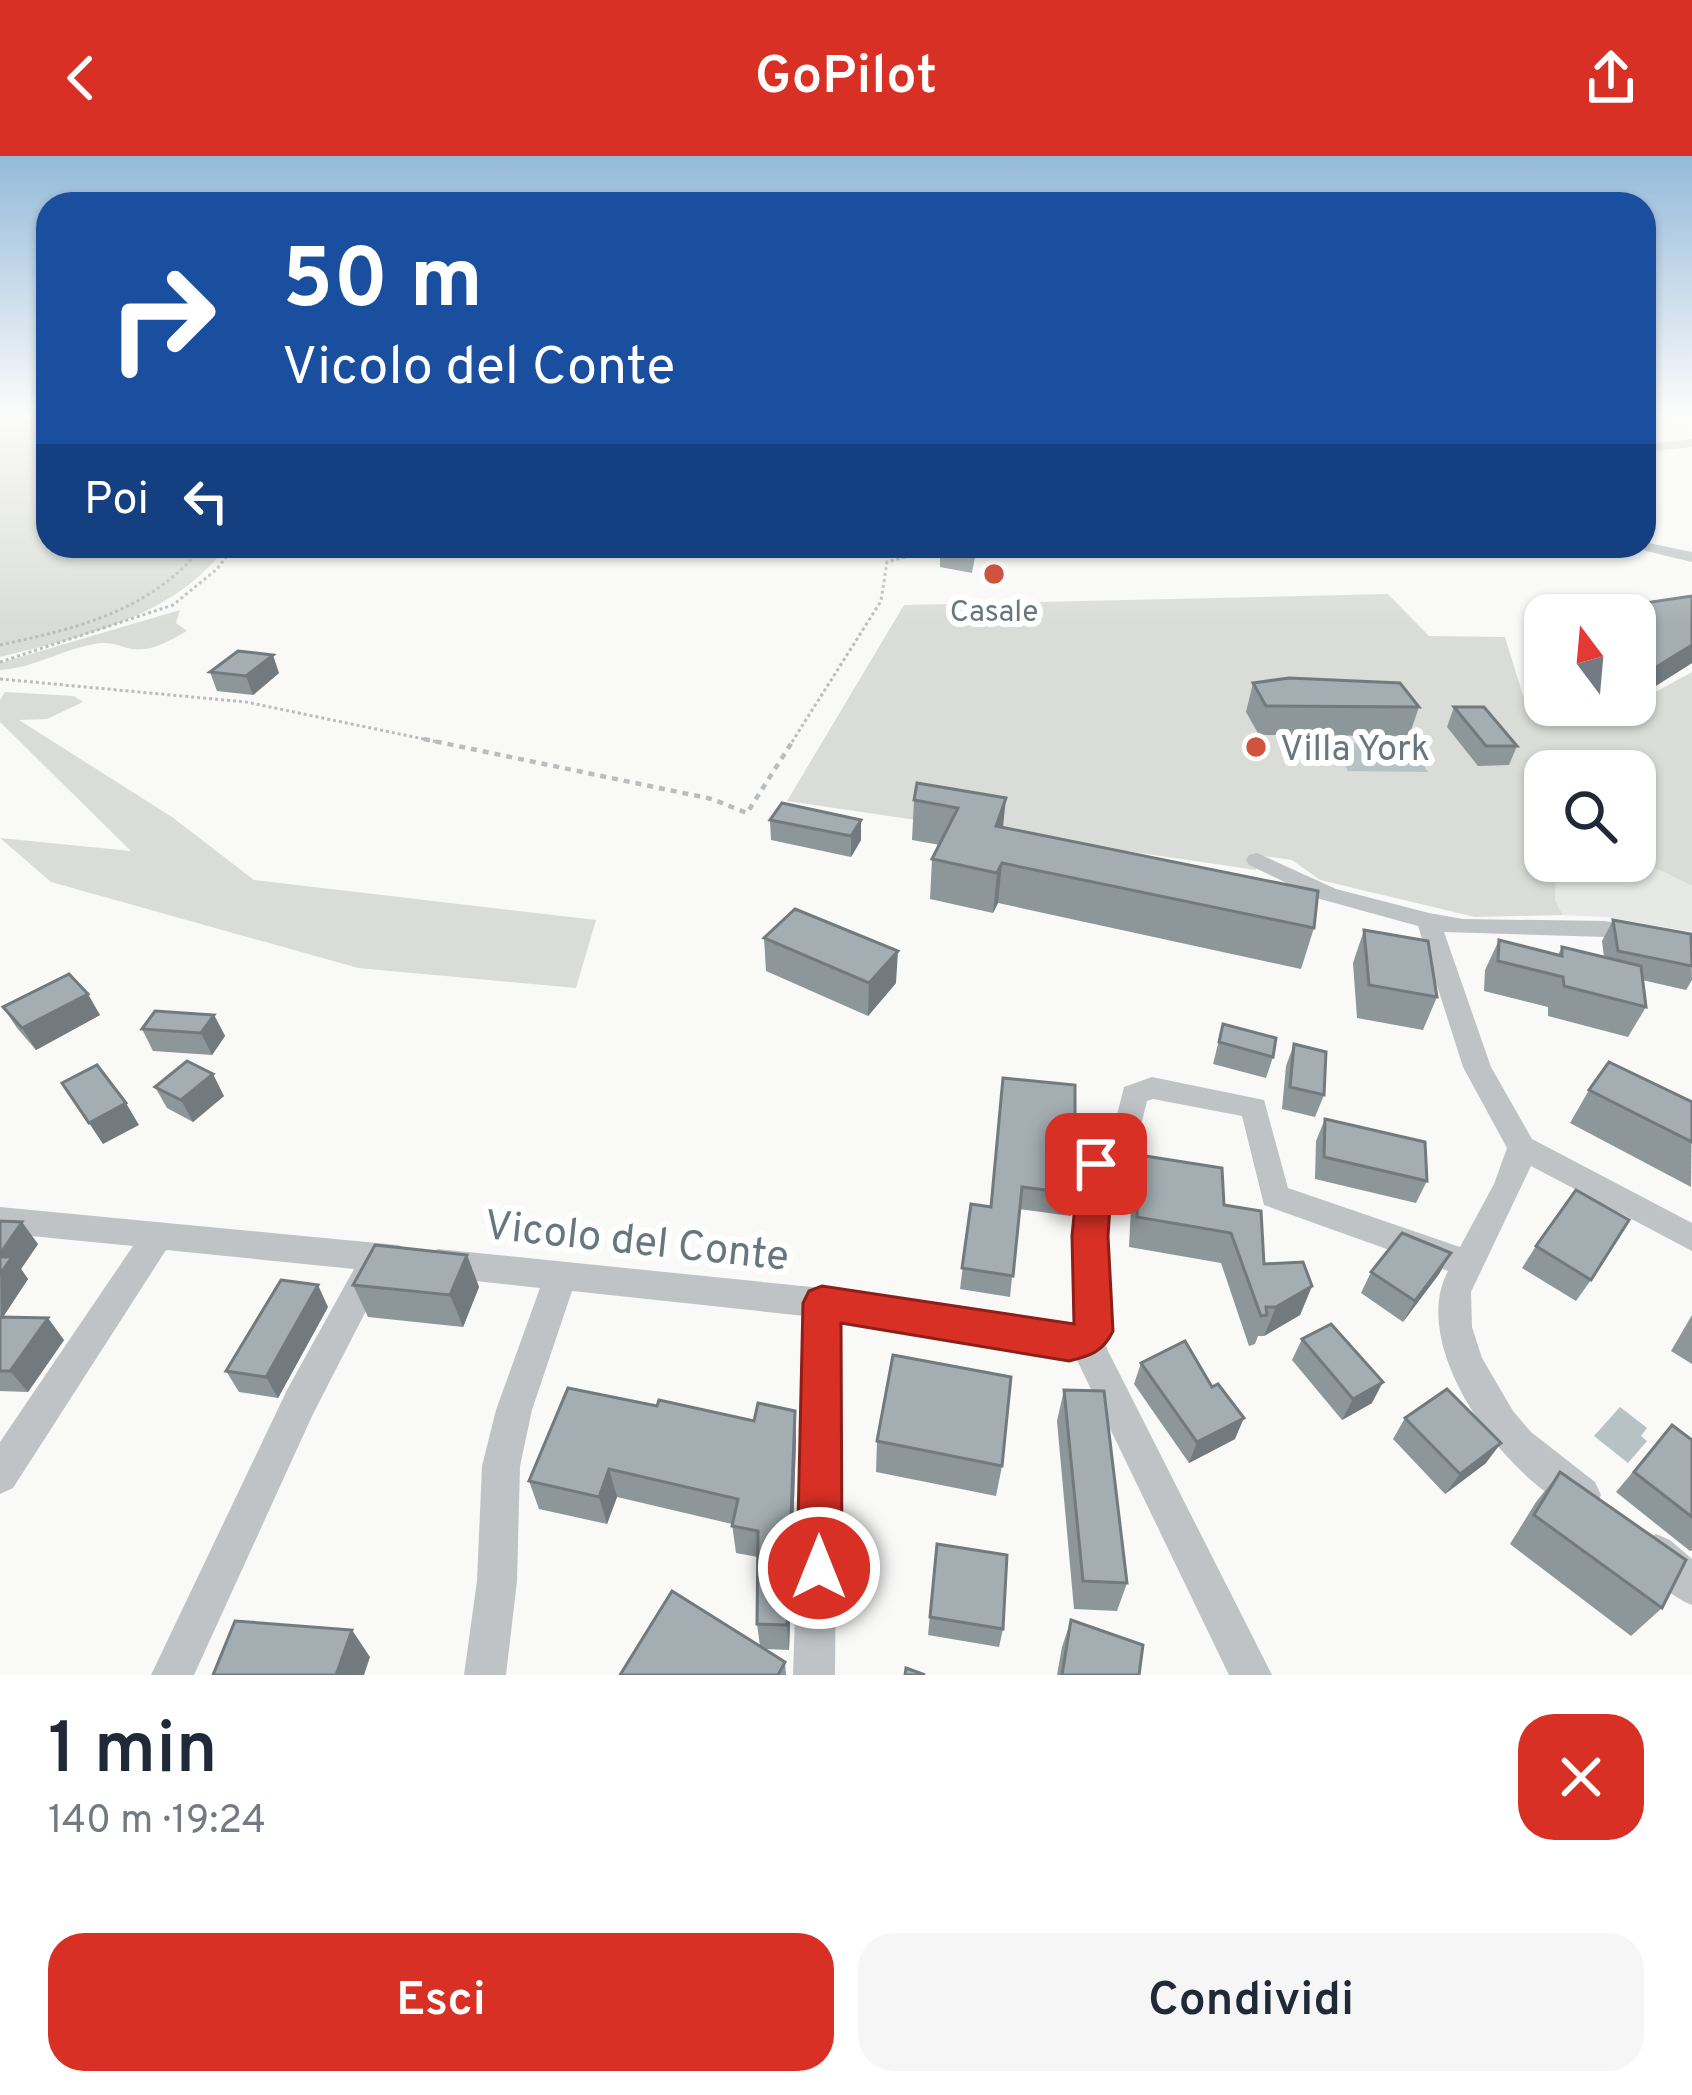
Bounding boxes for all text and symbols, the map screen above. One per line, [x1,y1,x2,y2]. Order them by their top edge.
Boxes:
text: GoPilot [755,44,937,113]
icon: back [48,45,114,111]
icon: share [1578,45,1644,111]
text: 50 m [282,231,483,337]
icon: right [84,240,240,396]
text: Vicolo del Conte [282,335,675,404]
icon: left [173,468,239,534]
text: Poi [84,473,149,530]
marker: Casale [981,561,1007,587]
north arrow [1524,594,1656,726]
map controls [1524,594,1656,882]
place label: Casale [950,595,1038,632]
place label: Villa York [1280,728,1430,774]
marker: Villa York [1243,734,1269,760]
button: search [1524,750,1656,882]
pin [1045,1113,1147,1215]
icon: arrive [1063,1131,1129,1197]
street label: Vicolo del Conte [482,1201,791,1286]
position arrow [756,1505,882,1631]
text: 1 min [48,1707,218,1799]
button: close [1518,1714,1644,1840]
text: 140 m · 19:24 [48,1798,266,1847]
button: Esci [48,1933,834,2071]
button: Condividi [858,1933,1644,2071]

